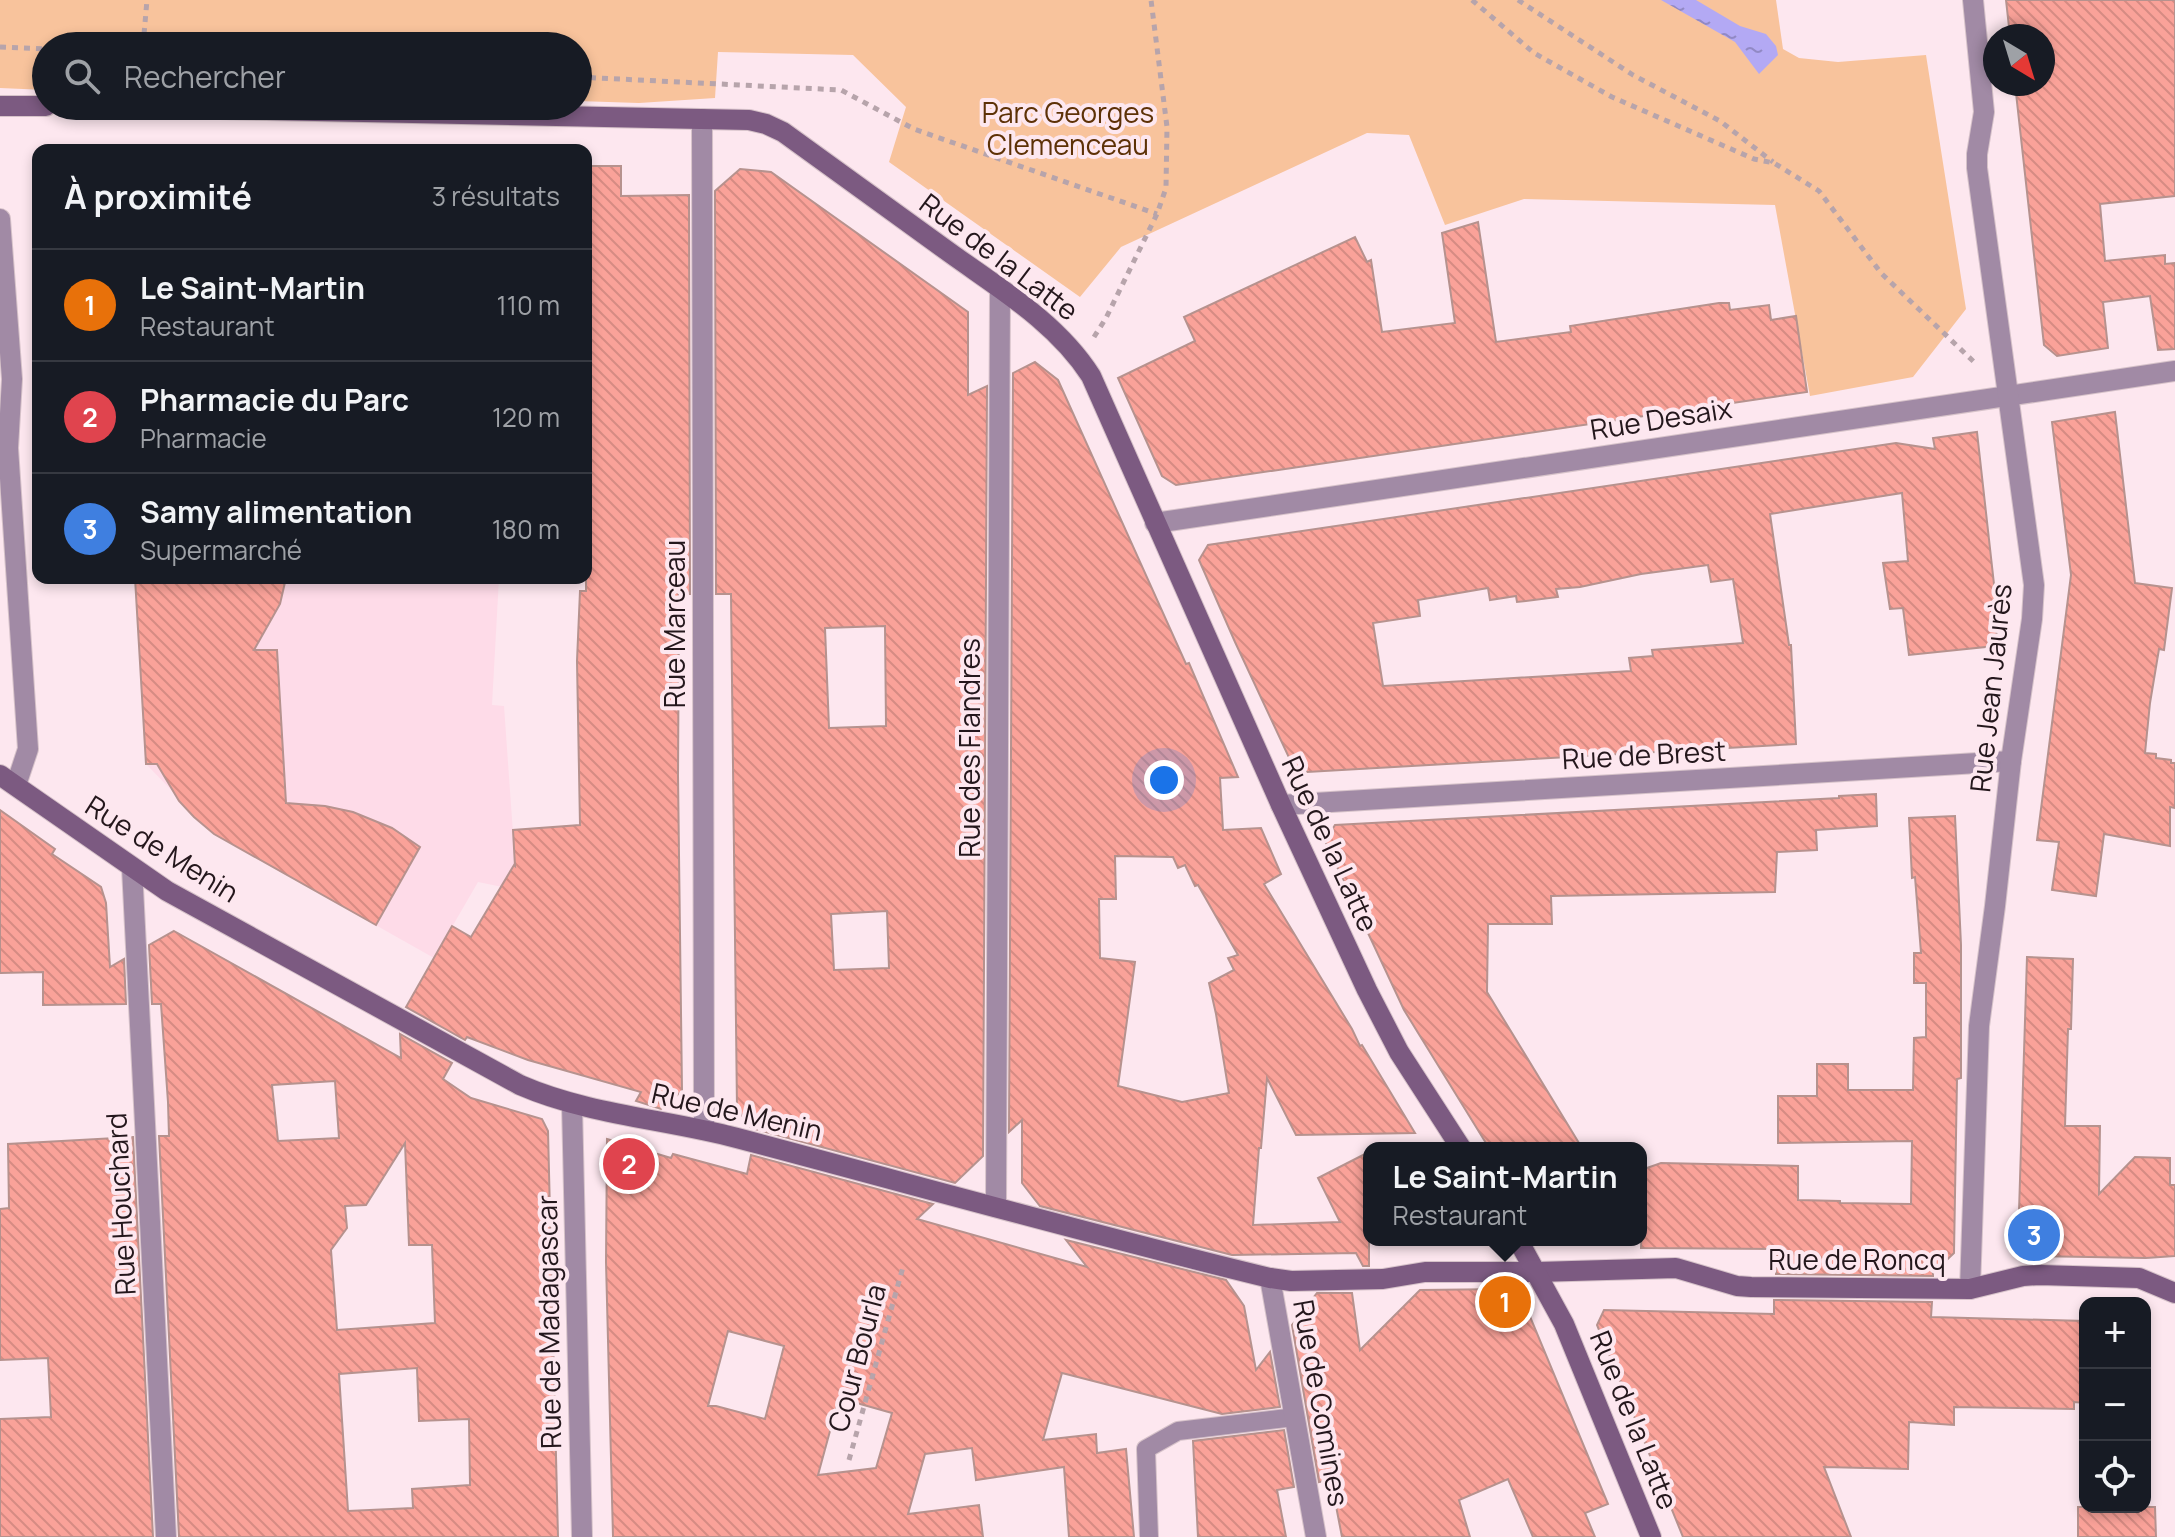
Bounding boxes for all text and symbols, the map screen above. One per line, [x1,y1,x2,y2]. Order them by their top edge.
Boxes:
north arrow [1983,24,2055,96]
search box [32,32,592,120]
icon: search [60,54,104,98]
text: Rechercher [124,56,286,97]
park label: Parc Georges Clemenceau [982,93,1154,163]
text: À proximité [64,173,252,219]
text: 3 résultats [432,178,560,214]
street label: Rue de la Latte [913,184,1087,328]
text: Le Saint-Martin [140,267,365,308]
text: 1 [84,287,96,323]
text: 110 m [497,287,560,323]
text: Restaurant [140,308,275,344]
text: Pharmacie du Parc [140,379,409,420]
street label: Rue Desaix [1587,388,1735,448]
text: 2 [82,399,98,435]
text: 120 m [492,399,560,435]
text: Pharmacie [140,420,267,456]
text: Samy alimentation [140,491,412,532]
text: 3 [82,511,98,547]
text: 180 m [492,511,560,547]
text: Supermarché [140,532,302,568]
street label: Rue Marceau [655,540,693,708]
street label: Rue Jean Jaurès [1960,582,2020,794]
street label: Rue des Flandres [950,638,988,858]
street label: Rue de Brest [1561,731,1727,777]
street label: Rue de la Latte [1274,750,1388,937]
your location [1144,760,1184,800]
street label: Rue de Menin [79,786,246,910]
street label: Rue de Menin [648,1073,826,1149]
street label: Rue Houchard [96,1112,144,1296]
pin: 2 [603,1134,655,1194]
popup [1363,1142,1647,1246]
text: Le Saint-Martin [1393,1156,1617,1197]
street label: Rue de Madagascar [527,1195,569,1449]
text: Restaurant [1393,1197,1527,1233]
pin: 3 [2008,1205,2060,1265]
street label: Rue de Roncq [1768,1240,1946,1278]
pin: 1 [1479,1272,1531,1332]
street label: Cour Bourla [818,1280,894,1436]
street label: Rue de Comines [1285,1296,1359,1509]
map controls [2079,1297,2151,1513]
button: + [2079,1297,2151,1369]
street label: Rue de la Latte [1582,1325,1688,1515]
button: − [2079,1369,2151,1441]
button: locate [2079,1441,2151,1513]

